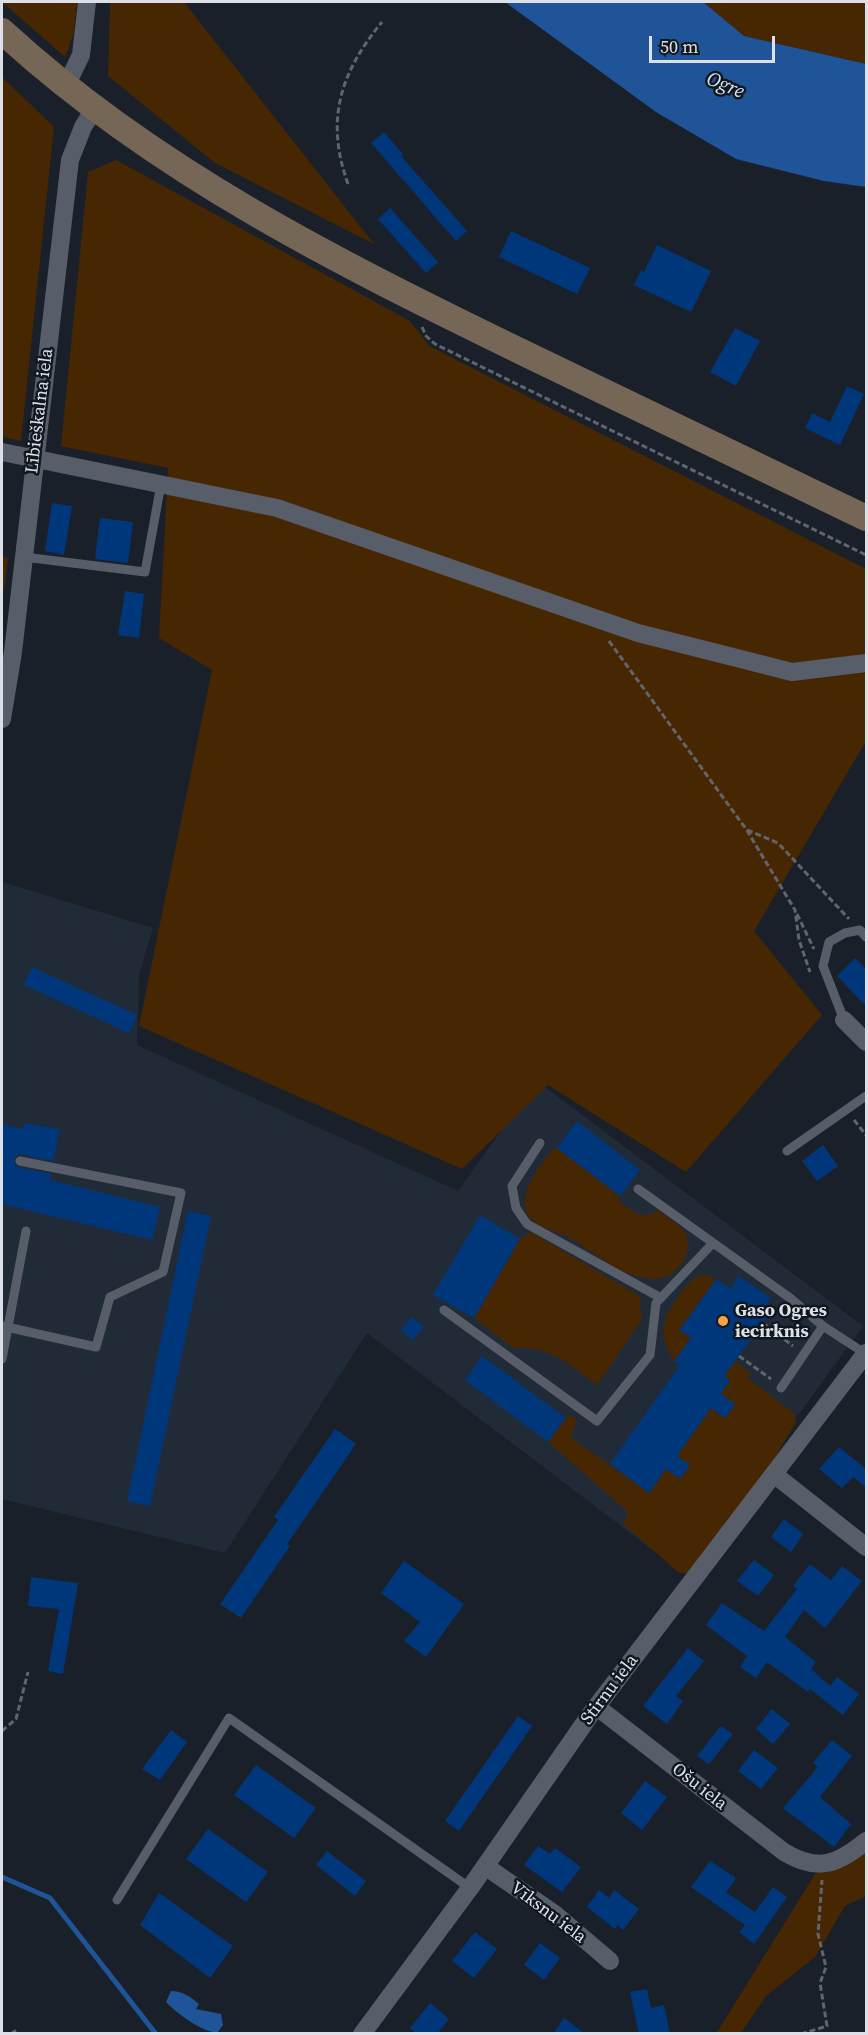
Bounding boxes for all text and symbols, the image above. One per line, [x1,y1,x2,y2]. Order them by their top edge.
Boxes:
scale bar [652,24,778,62]
text: 50 m [660,34,698,59]
water label: Ogre [703,67,747,105]
street label: Lībieškalna iela [22,347,58,475]
place label: Gaso Ogres iecirknis [735,1300,827,1342]
marker: Gaso Ogres iecirknis [716,1314,730,1328]
street label: Stirnu iela [577,1651,643,1729]
street label: Ošu iela [667,1759,731,1815]
street label: Vīksnu iela [506,1877,590,1949]

